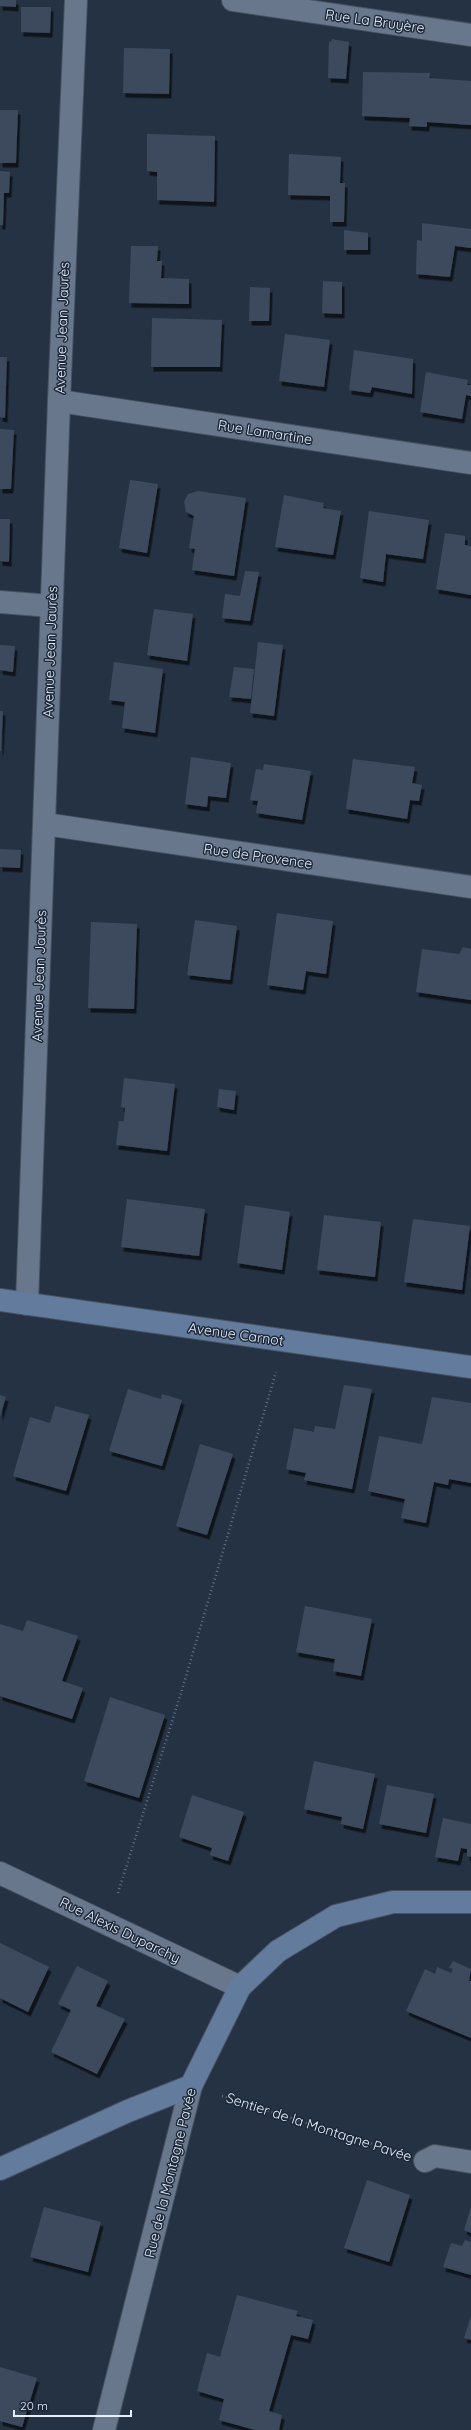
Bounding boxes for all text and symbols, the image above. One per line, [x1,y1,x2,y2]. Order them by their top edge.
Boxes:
street label: Rue La Bruyère [324,5,426,37]
street label: Avenue Jean Jaurès [51,262,73,394]
street label: Rue Lamartine [217,416,314,448]
street label: Avenue Jean Jaurès [39,586,61,718]
street label: Rue de Provence [203,839,314,873]
street label: Avenue Jean Jaurès [28,910,50,1042]
street label: Avenue Carnot [187,1318,285,1350]
street label: Rue Alexis Duparchy [57,1893,183,1967]
street label: Rue de la Montagne Pavée [140,2086,200,2260]
street label: Sentier de la Montagne Pavée [224,2088,414,2166]
scale bar [14,2392,131,2418]
text: 20 m [20,2398,48,2413]

